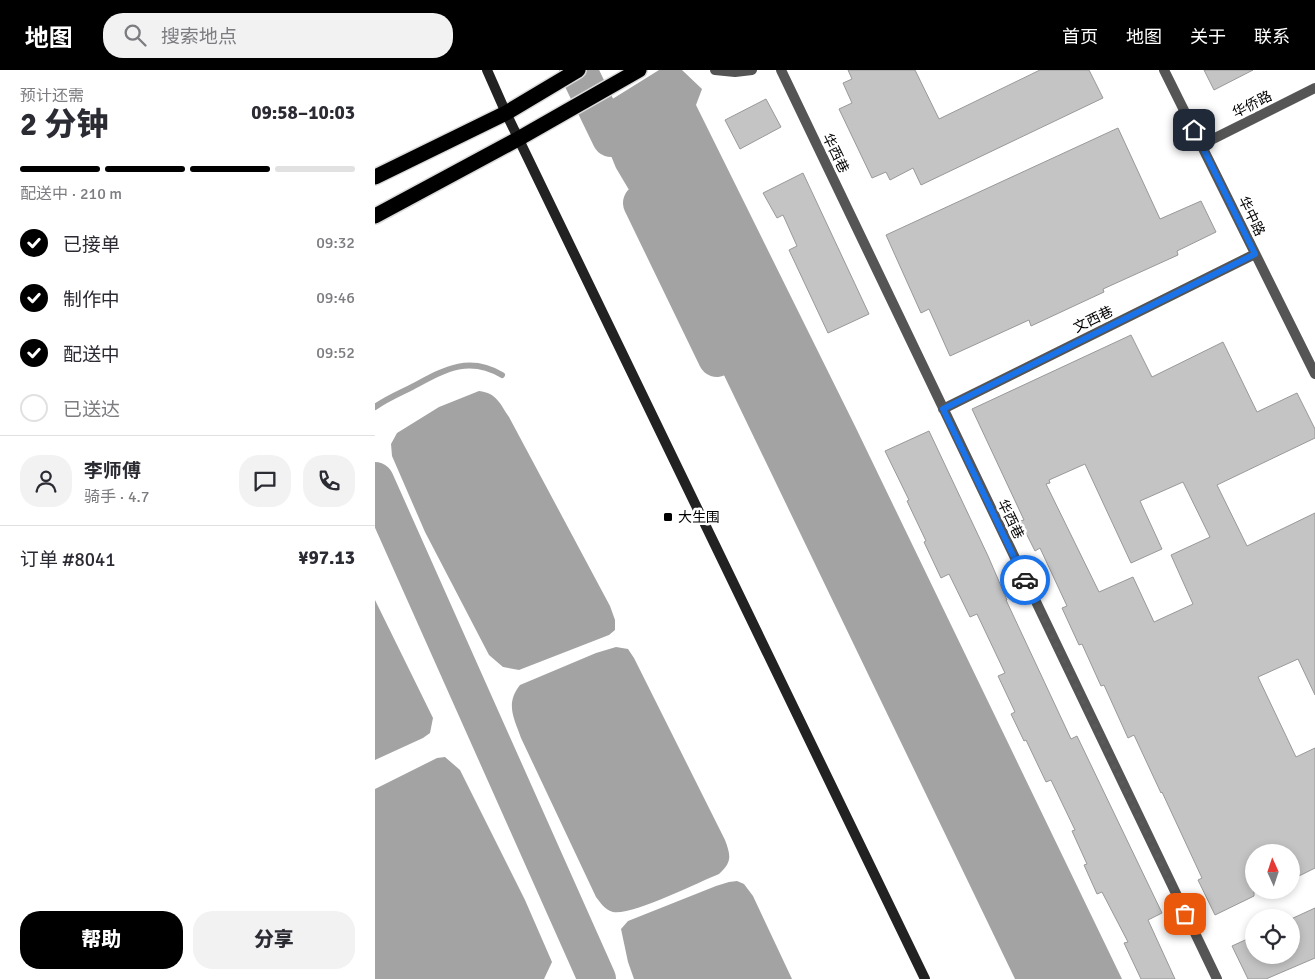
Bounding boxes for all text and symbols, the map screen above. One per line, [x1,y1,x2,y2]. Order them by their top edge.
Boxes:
search box [103,13,453,58]
icon: search [121,21,149,49]
text: 地图 [25,23,73,53]
text: 搜索地点 [161,25,237,49]
text: 首页 [1062,26,1098,48]
text: 地图 [1126,26,1162,48]
text: 关于 [1190,26,1226,48]
text: 联系 [1254,26,1290,48]
text: 预计还需 [20,86,84,106]
street label: 华侨路 [1230,87,1275,122]
text: 09:58–10:03 [251,101,355,125]
text: 2 分钟 [20,105,108,144]
pin [1173,109,1215,151]
icon: home [1180,116,1208,144]
street label: 华西巷 [819,131,852,176]
text: 配送中 · 210 m [20,184,122,204]
street label: 华中路 [1235,194,1268,239]
icon: check [20,229,48,257]
text: 已接单 [63,233,120,257]
text: 09:32 [316,233,355,253]
icon: check [20,284,48,312]
text: 制作中 [63,288,120,312]
text: 09:46 [316,288,355,308]
street label: 文西巷 [1071,303,1116,336]
icon: check [20,339,48,367]
text: 配送中 [63,343,120,367]
text: 09:52 [316,343,355,363]
text: 已送达 [63,398,120,422]
button: person [20,455,72,507]
button: chat [239,455,291,507]
button: phone [303,455,355,507]
text: 李师傅 [84,459,141,483]
text: 骑手 · 4.7 [84,487,149,507]
street label: 华西巷 [994,497,1027,542]
place label: 大生围 [678,509,720,526]
marker: 大生围 [662,511,674,523]
text: ¥97.13 [298,546,355,570]
text: 订单 #8041 [20,548,115,572]
courier [1000,555,1050,605]
icon: car [1011,566,1039,594]
north arrow [1245,844,1300,899]
map controls [1245,844,1300,964]
pin [1164,893,1206,935]
icon: bag [1171,900,1199,928]
button: locate [1245,909,1300,964]
button: 帮助 [20,911,183,969]
button: 分享 [193,911,355,969]

